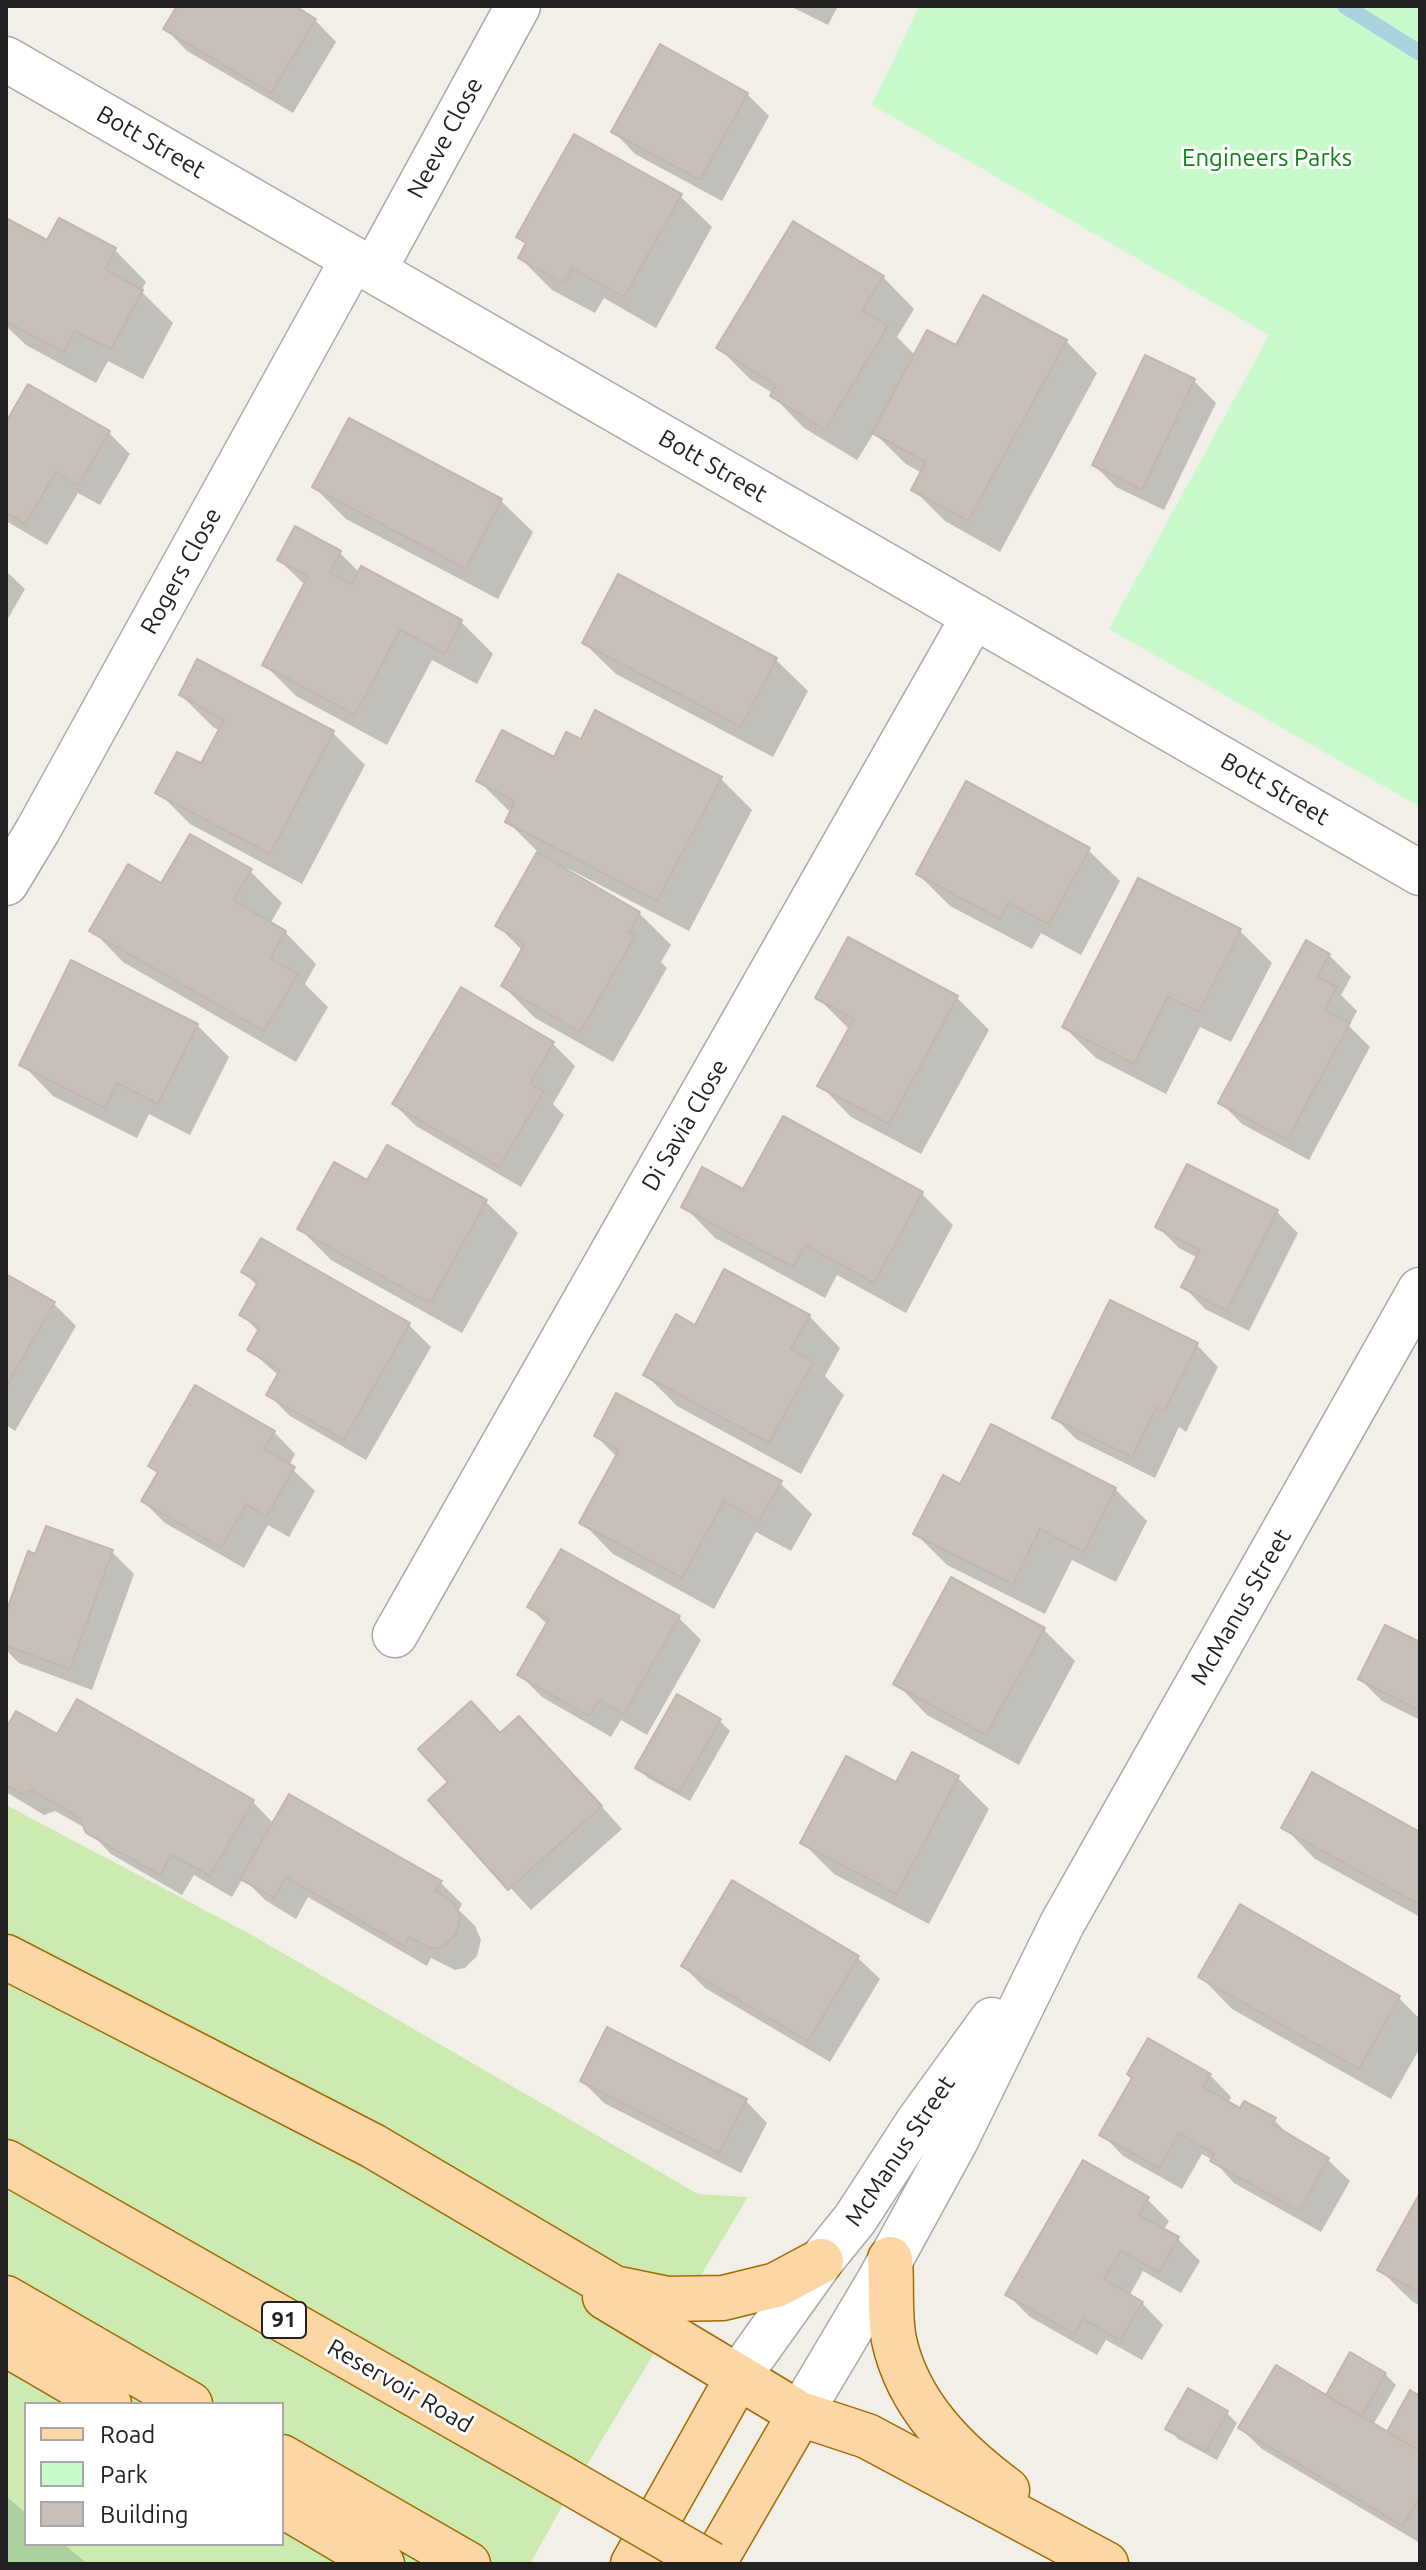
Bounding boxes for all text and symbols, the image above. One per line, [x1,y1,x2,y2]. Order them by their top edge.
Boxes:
street label: Neeve Close [401,73,489,203]
street label: Bott Street [92,99,210,185]
park label: Engineers Parks [1182,144,1352,172]
street label: Bott Street [654,423,772,509]
street label: Rogers Close [135,503,227,639]
street label: Bott Street [1216,746,1334,832]
street label: Di Savia Close [636,1054,734,1196]
street label: McManus Street [1185,1524,1297,1690]
street label: McManus Street [839,2070,961,2232]
road number: 91 [262,2302,306,2338]
street label: Reservoir Road [322,2333,478,2439]
legend [24,2402,284,2546]
text: Road [100,2421,155,2448]
text: Park [100,2461,148,2488]
text: Building [100,2501,188,2528]

